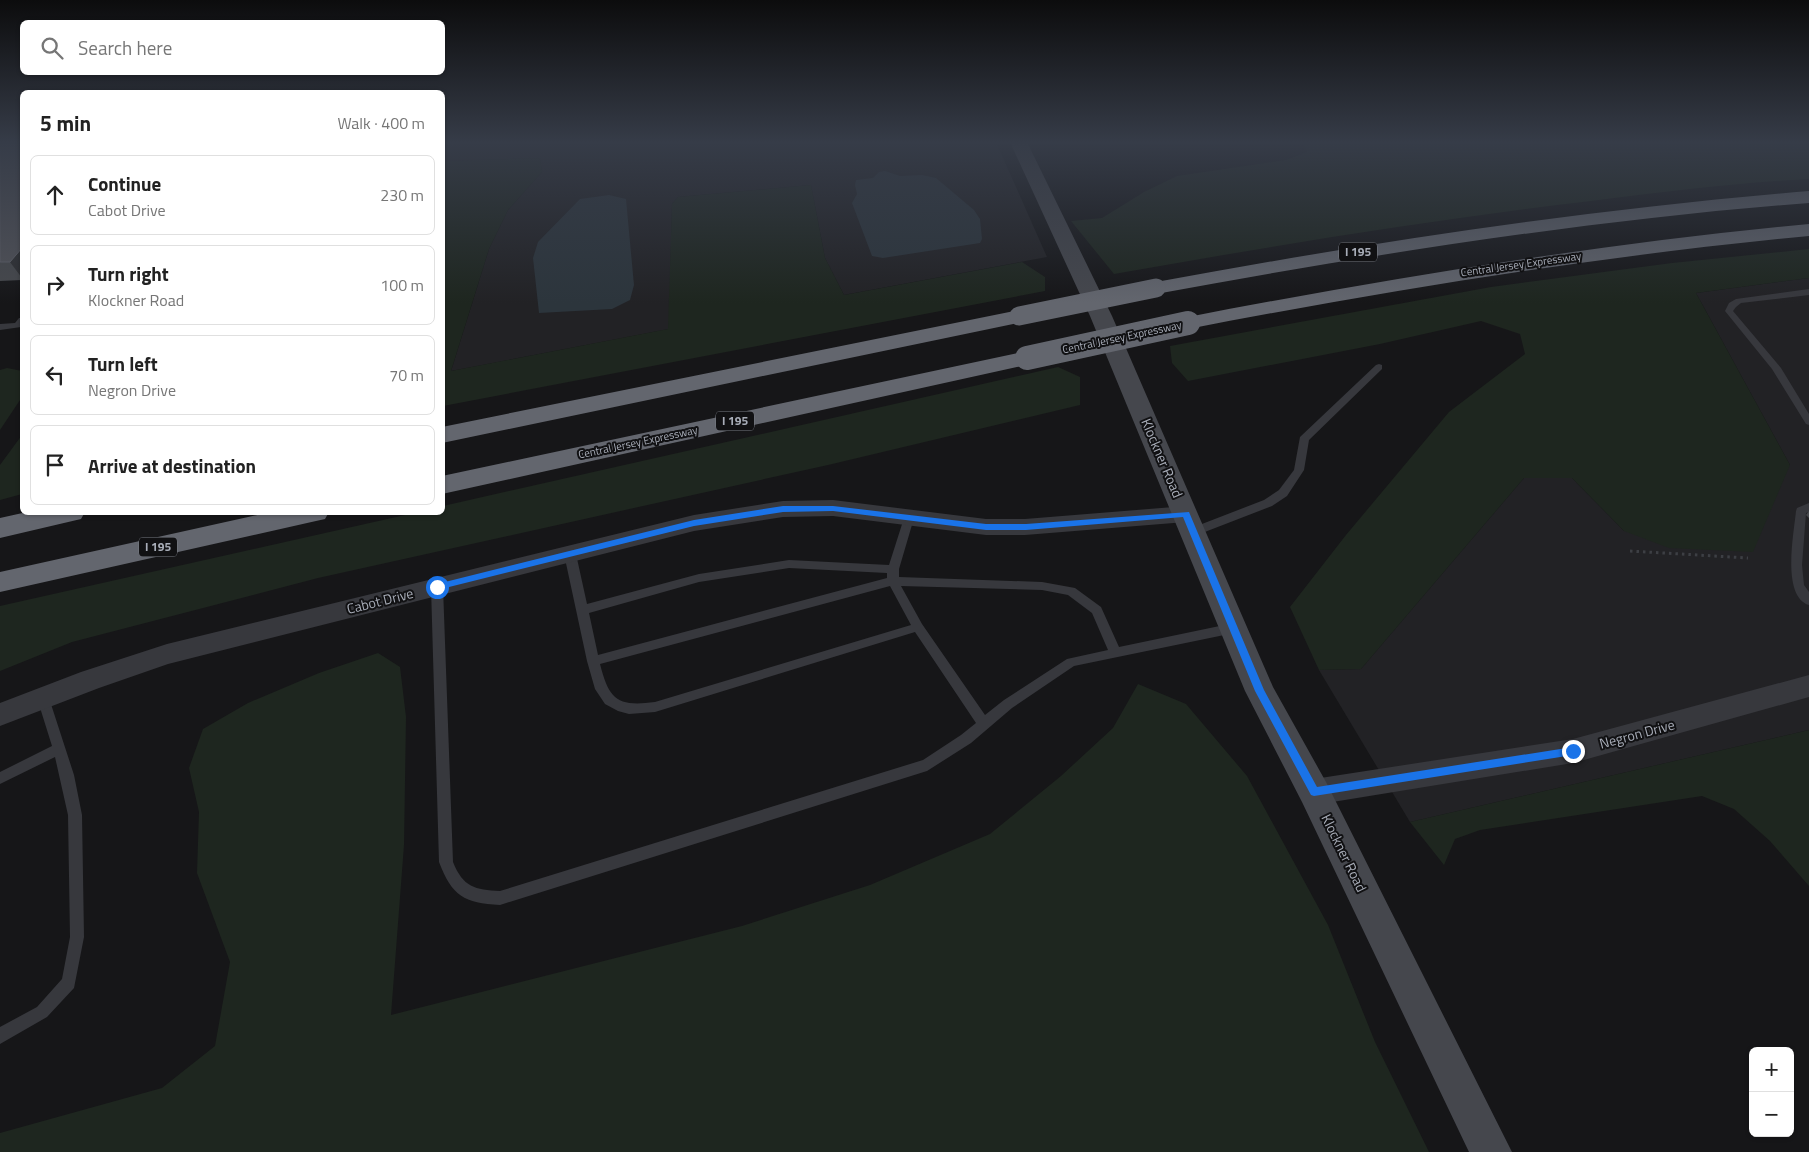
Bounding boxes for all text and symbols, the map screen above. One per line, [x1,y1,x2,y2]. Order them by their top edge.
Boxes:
search box [20,20,445,75]
text: Search here [78,33,172,62]
icon: search [38,34,66,62]
text: 5 min [40,107,91,139]
text: Walk · 400 m [337,111,425,135]
text: Continue [88,169,161,198]
icon: ahead [41,181,69,209]
text: 230 m [380,183,424,207]
text: Cabot Drive [88,198,166,222]
road number: I 195 [1339,242,1377,262]
street label: Central Jersey Expressway [1460,248,1583,280]
text: Turn right [88,259,169,288]
icon: right [41,271,69,299]
text: 100 m [380,273,424,297]
text: Klockner Road [88,288,184,312]
street label: Central Jersey Expressway [1061,316,1184,357]
text: Turn left [88,349,158,378]
icon: left [41,361,69,389]
text: 70 m [389,363,424,387]
text: Negron Drive [88,378,176,402]
road number: I 195 [716,412,754,431]
street label: Klockner Road [1136,415,1189,501]
street label: Central Jersey Expressway [577,421,700,462]
icon: arrive [41,451,69,479]
text: Arrive at destination [88,451,256,480]
road number: I 195 [139,538,177,556]
route start [426,576,449,599]
street label: Cabot Drive [344,582,415,619]
street label: Negron Drive [1597,713,1677,754]
route end [1562,740,1585,763]
street label: Klockner Road [1317,810,1372,895]
map controls [1749,1047,1794,1137]
button: + [1749,1047,1794,1092]
button: − [1749,1092,1794,1137]

